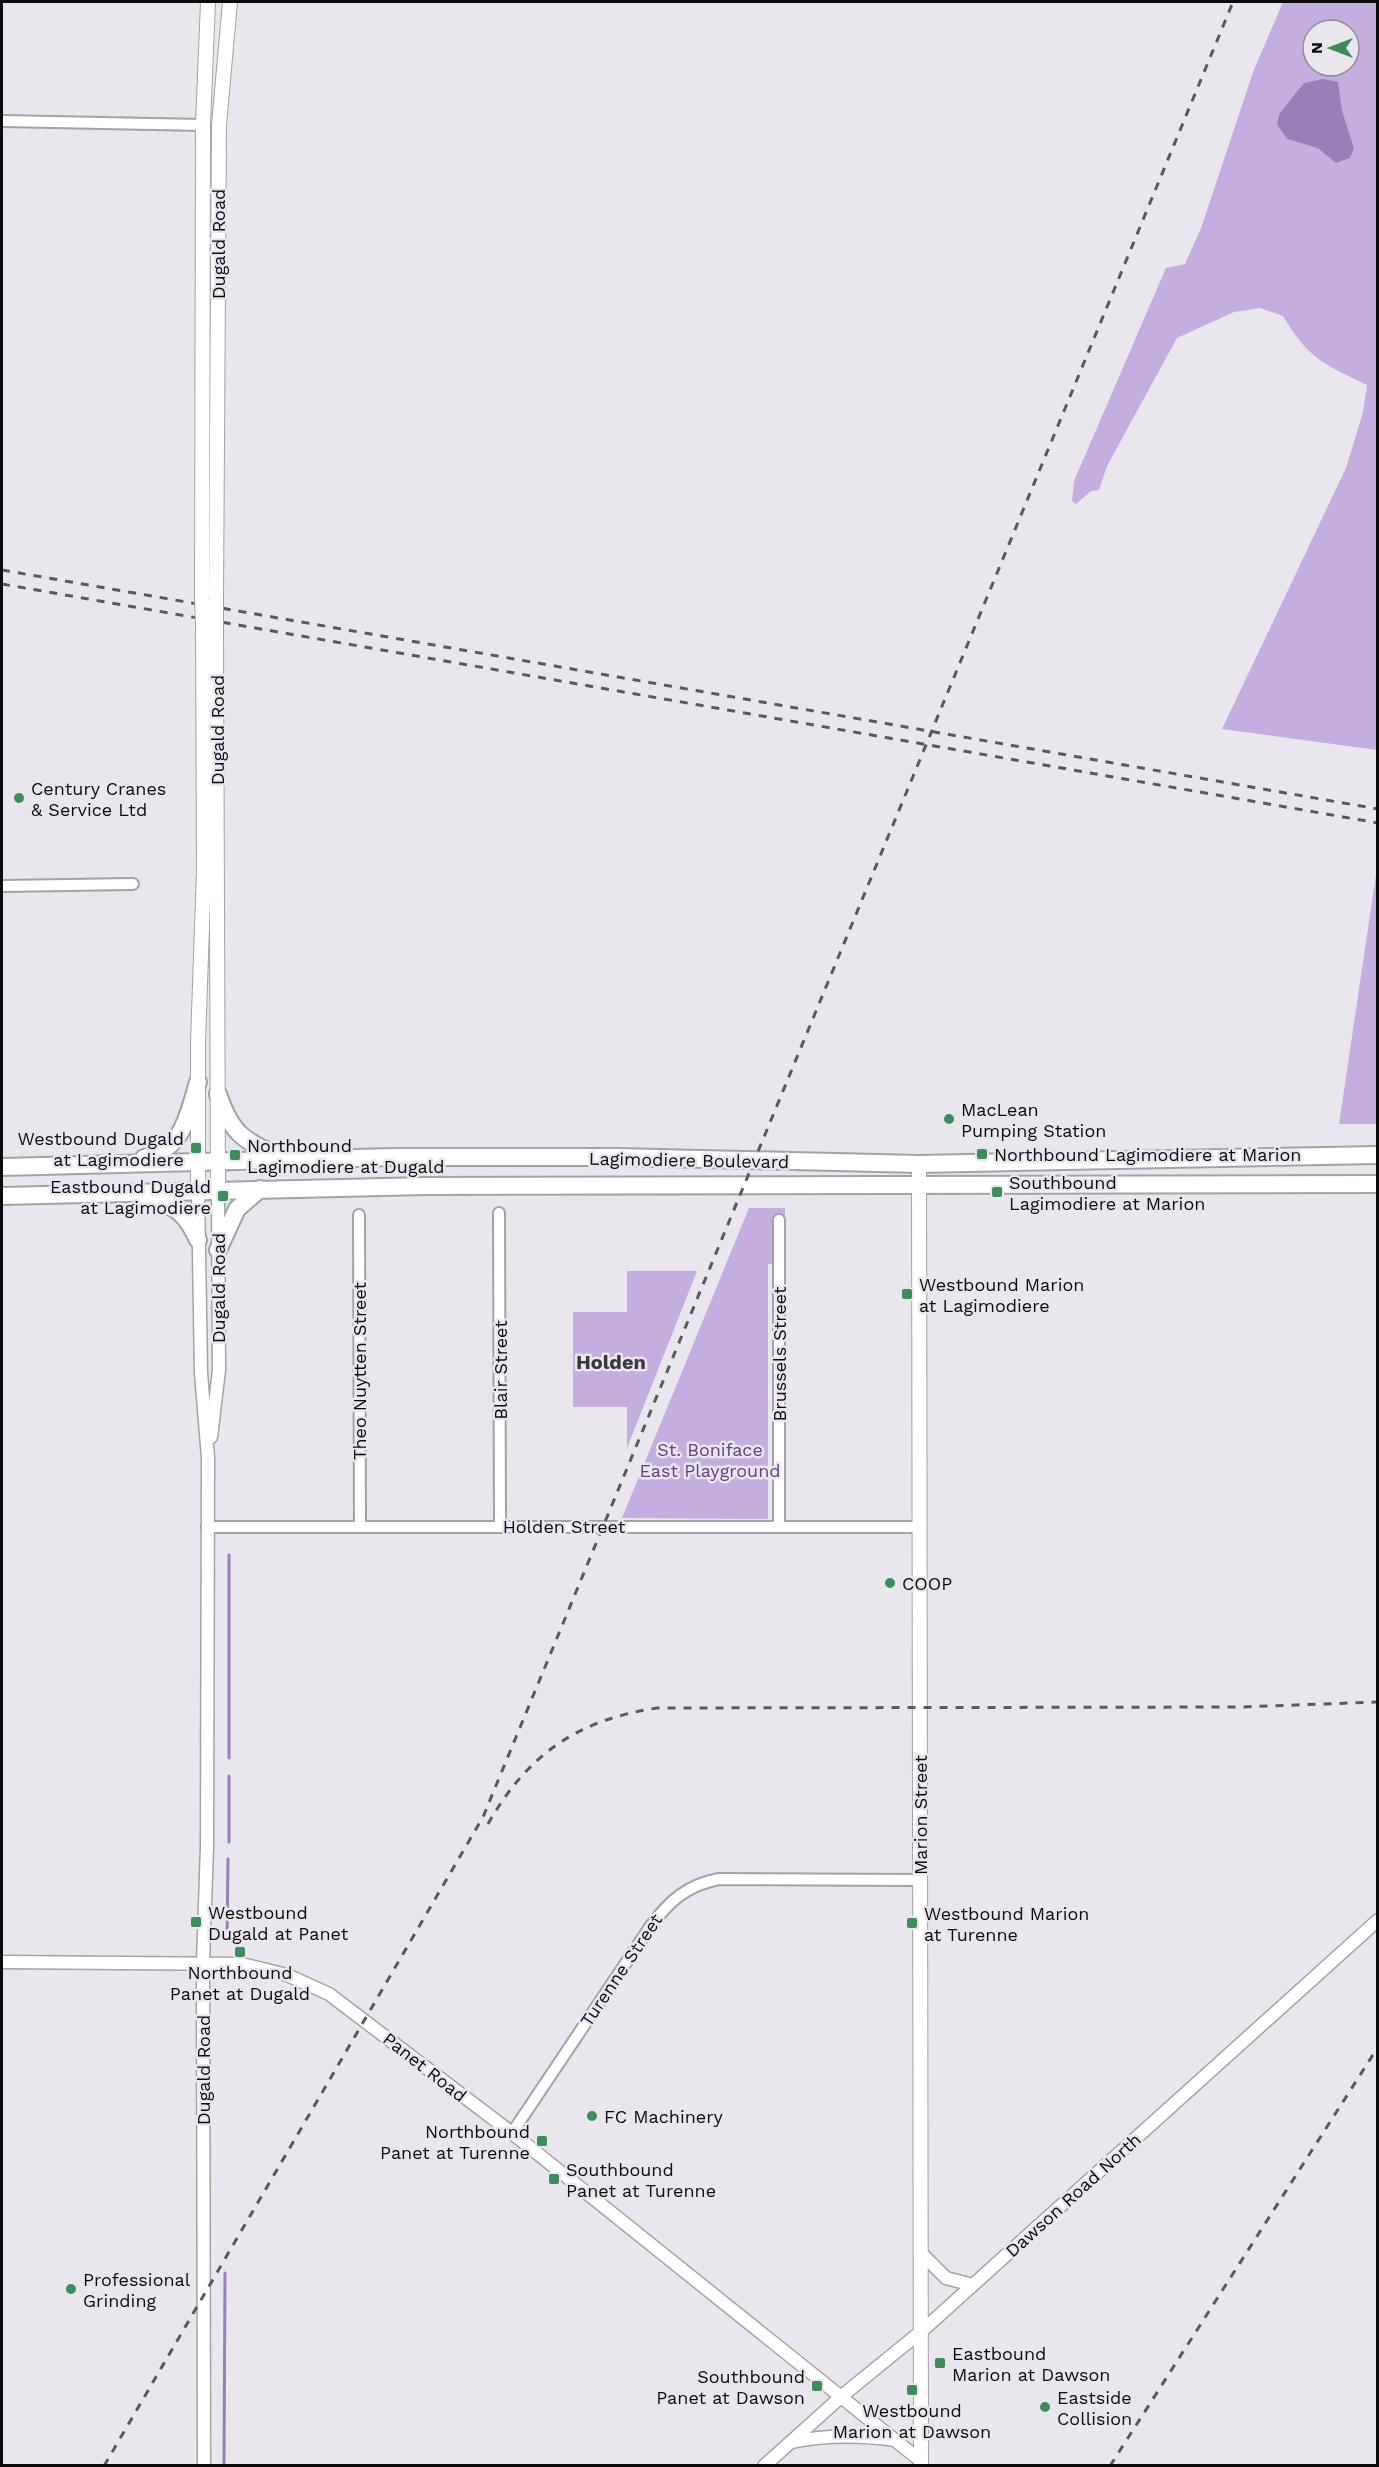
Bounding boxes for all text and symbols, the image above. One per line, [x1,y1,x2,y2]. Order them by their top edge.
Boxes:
north arrow [1301,18,1361,78]
text: N [1307,42,1326,54]
street label: Dugald Road [208,189,229,299]
street label: Dugald Road [207,675,228,785]
place label: Century Cranes & Service Ltd [31,778,166,820]
marker: Century Cranes & Service Ltd [12,791,26,805]
place label: MacLean Pumping Station [961,1099,1106,1141]
marker: MacLean Pumping Station [942,1112,956,1126]
place label: Westbound Dugald at Lagimodiere [18,1128,184,1170]
place label: Northbound Lagimodiere at Dugald [247,1135,444,1177]
marker: Westbound Dugald at Lagimodiere [189,1141,203,1155]
place label: Northbound Lagimodiere at Marion [994,1144,1301,1165]
marker: Northbound Lagimodiere at Marion [975,1147,989,1161]
marker: Northbound Lagimodiere at Dugald [228,1148,242,1162]
street label: Lagimodiere Boulevard [589,1148,789,1172]
place label: Southbound Lagimodiere at Marion [1009,1172,1205,1214]
place label: Eastbound Dugald at Lagimodiere [50,1176,211,1218]
marker: Southbound Lagimodiere at Marion [990,1185,1004,1199]
marker: Eastbound Dugald at Lagimodiere [216,1189,230,1203]
street label: Dugald Road [208,1233,229,1343]
place label: Westbound Marion at Lagimodiere [919,1274,1084,1316]
street label: Theo Nuytten Street [349,1281,370,1460]
street label: Brussels Street [769,1286,790,1421]
marker: Westbound Marion at Lagimodiere [900,1287,914,1301]
street label: Blair Street [490,1320,511,1420]
district label: Holden [576,1350,646,1374]
park label: St. Boniface East Playground [639,1439,781,1481]
street label: Holden Street [503,1516,626,1537]
place label: COOP [902,1573,952,1594]
marker: COOP [883,1576,897,1590]
street label: Marion Street [910,1755,931,1875]
place label: Westbound Dugald at Panet [208,1902,349,1944]
place label: Westbound Marion at Turenne [924,1903,1089,1945]
street label: Turenne Street [576,1909,667,2030]
marker: Westbound Dugald at Panet [189,1915,203,1929]
marker: Westbound Marion at Turenne [905,1916,919,1930]
marker: Northbound Panet at Dugald [233,1945,247,1959]
place label: Northbound Panet at Dugald [170,1962,310,2004]
street label: Dugald Road [193,2015,214,2125]
street label: Panet Road [379,2028,471,2106]
place label: FC Machinery [604,2106,724,2127]
marker: FC Machinery [585,2109,599,2123]
place label: Northbound Panet at Turenne [380,2121,530,2163]
street label: Dawson Road North [1001,2129,1145,2261]
marker: Northbound Panet at Turenne [535,2134,549,2148]
place label: Southbound Panet at Turenne [566,2159,716,2201]
marker: Southbound Panet at Turenne [547,2172,561,2186]
place label: Professional Grinding [83,2269,191,2311]
marker: Professional Grinding [64,2282,78,2296]
place label: Eastbound Marion at Dawson [952,2343,1110,2385]
marker: Eastbound Marion at Dawson [933,2356,947,2370]
place label: Southbound Panet at Dawson [656,2366,805,2408]
marker: Southbound Panet at Dawson [810,2379,824,2393]
marker: Westbound Marion at Dawson [905,2383,919,2397]
place label: Eastside Collision [1057,2387,1132,2429]
place label: Westbound Marion at Dawson [833,2400,991,2442]
marker: Eastside Collision [1038,2400,1052,2414]

